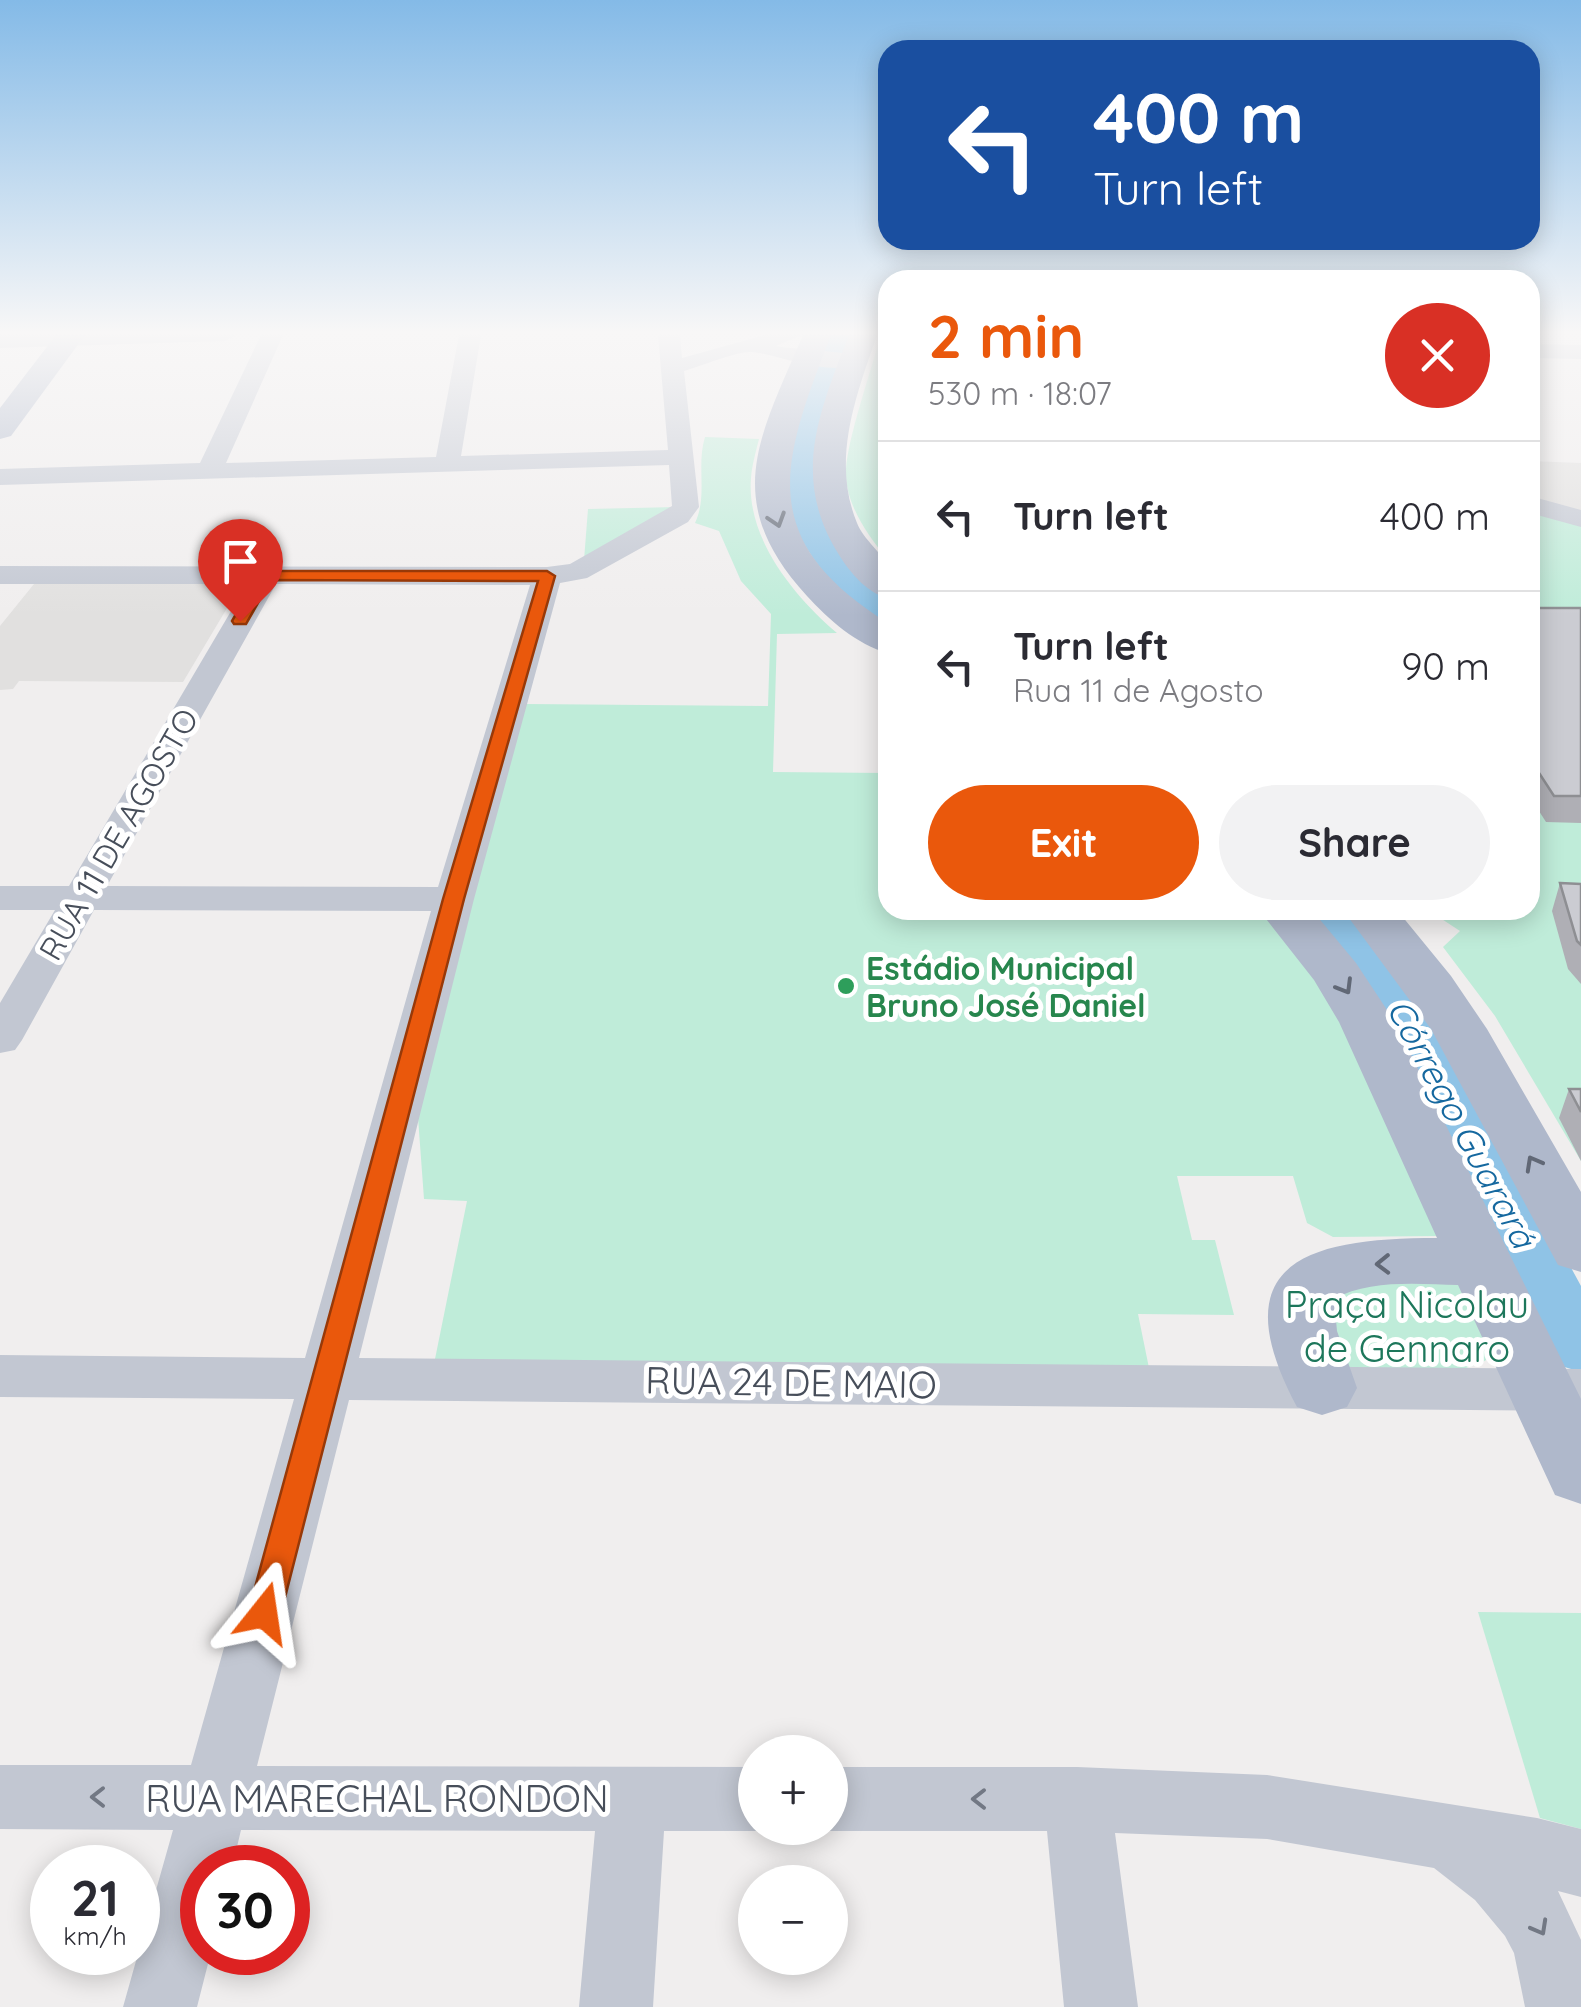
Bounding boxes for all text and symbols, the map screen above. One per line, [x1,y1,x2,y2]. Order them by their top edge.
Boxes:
text: 400 m [1093,73,1304,161]
icon: left [928,80,1058,210]
text: Turn left [1093,160,1263,216]
text: 2 min [928,298,1084,373]
button: close [1385,303,1490,408]
text: 530 m · 18:07 [928,373,1112,413]
icon: left [928,489,983,544]
text: Turn left [1013,492,1169,540]
text: 400 m [1380,492,1490,540]
one-way arrow [766,510,786,527]
pin [198,519,283,622]
icon: arrive [213,534,268,589]
text: Turn left [1013,622,1169,670]
icon: left [928,639,983,694]
text: 90 m [1401,642,1490,690]
text: Rua 11 de Agosto [1013,670,1263,710]
street label: RUA 11 DE AGOSTO [30,701,206,967]
button: Exit [928,785,1199,900]
button: Share [1219,785,1490,900]
place label: Estádio Municipal Bruno José Daniel [866,948,1146,1025]
marker: Estádio Municipal Bruno José Daniel [835,975,857,997]
one-way arrow [1333,976,1352,994]
water label: Córrego Guarará [1378,991,1547,1257]
one-way arrow [1526,1156,1546,1174]
one-way arrow [1374,1253,1390,1275]
park label: Praça Nicolau de Gennaro [1285,1280,1529,1372]
street label: RUA 24 DE MAIO [645,1355,937,1409]
position arrow [212,1561,316,1665]
map controls [738,1735,848,1975]
button: + [738,1735,848,1845]
street label: RUA MARECHAL RONDON [145,1774,609,1822]
one-way arrow [89,1786,104,1808]
one-way arrow [971,1788,986,1810]
speed limit sign: 30 [180,1845,310,1975]
button: − [738,1865,848,1975]
text: 21 [71,1866,119,1929]
one-way arrow [1527,1918,1547,1936]
text: km/h [63,1920,127,1951]

